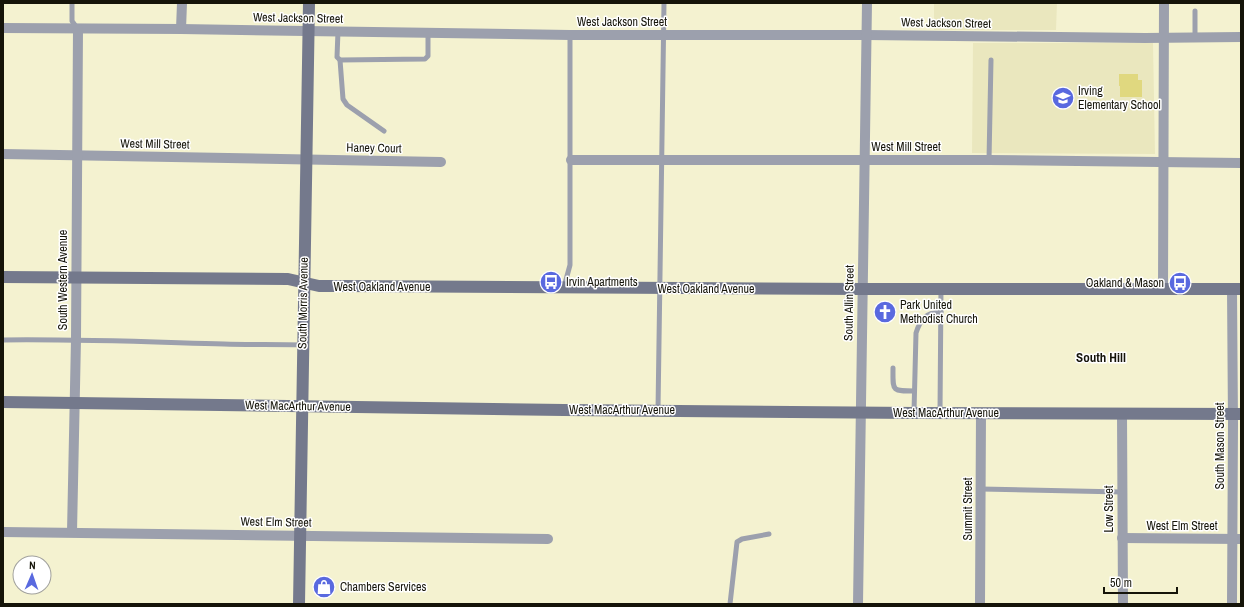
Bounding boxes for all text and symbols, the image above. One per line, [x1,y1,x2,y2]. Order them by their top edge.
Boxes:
street label: West Jackson Street [253,9,343,27]
street label: West Jackson Street [577,14,667,30]
street label: West Jackson Street [901,14,991,32]
place label: Irving Elementary School [1078,83,1161,113]
school or university icon: Irving Elementary School [1050,85,1076,111]
street label: West Mill Street [120,135,190,153]
street label: West Mill Street [871,139,941,155]
street label: Haney Court [346,140,402,156]
street label: South Western Avenue [55,230,71,330]
street label: South Morris Avenue [294,257,312,349]
street label: South Allin Street [840,265,858,341]
bus stop icon: Irvin Apartments [538,269,564,295]
bus stop icon: Oakland & Mason [1167,270,1193,296]
place label: Irvin Apartments [566,274,638,290]
place label: Oakland & Mason [1086,275,1164,291]
street label: West Oakland Avenue [333,279,431,295]
street label: West Oakland Avenue [657,281,755,297]
place label: Park United Methodist Church [900,297,978,327]
church icon: Park United Methodist Church [872,299,898,325]
district label: South Hill [1076,349,1126,366]
street label: West MacArthur Avenue [245,397,351,415]
street label: West MacArthur Avenue [569,402,675,418]
street label: South Mason Street [1212,402,1228,489]
street label: West MacArthur Avenue [893,405,999,421]
street label: Summit Street [960,477,976,540]
street label: Low Street [1101,485,1117,533]
street label: West Elm Street [240,513,312,531]
street label: West Elm Street [1147,518,1218,534]
north arrow [12,555,52,595]
text: N [29,558,36,572]
scale bar [1104,569,1177,595]
shop icon: Chambers Services [311,574,337,600]
text: 50 m [1110,575,1132,591]
place label: Chambers Services [340,579,426,595]

